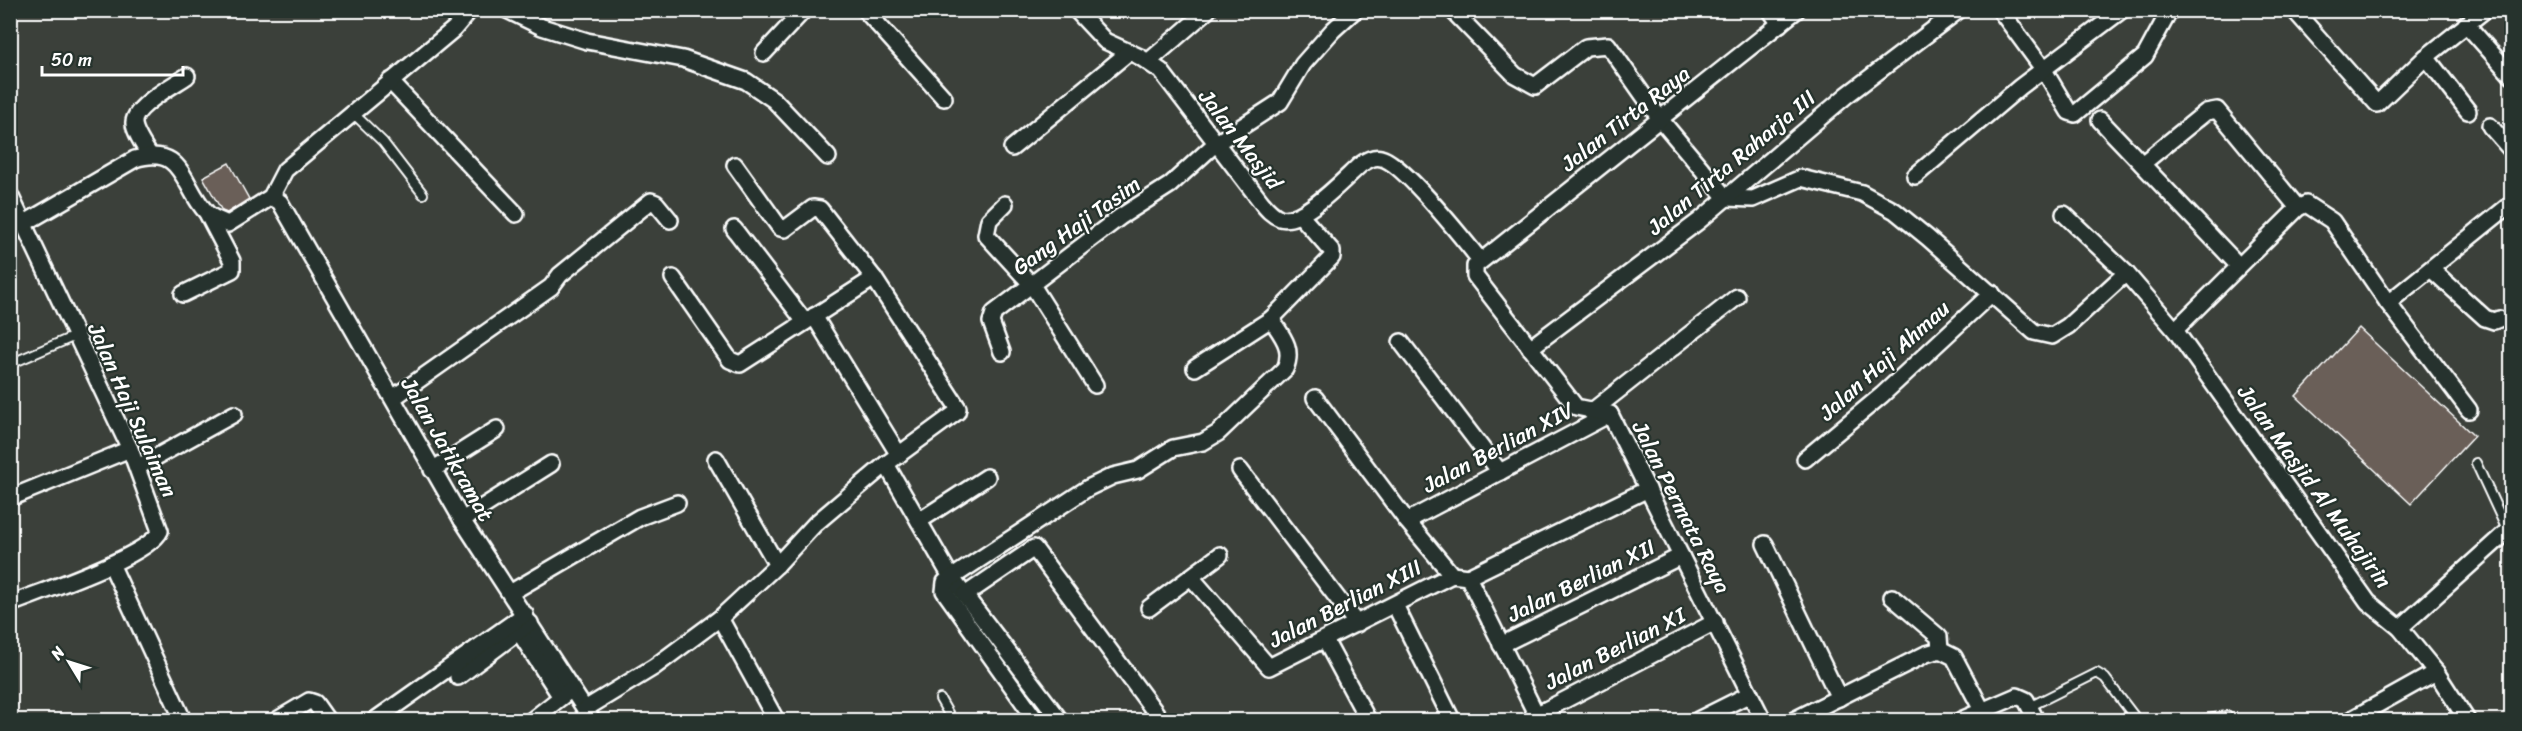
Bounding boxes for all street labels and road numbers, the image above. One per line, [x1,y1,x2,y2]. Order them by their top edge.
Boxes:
street label: Jalan Tirta Raya [1551,55,1699,182]
street label: Jalan Masjid [1188,79,1294,200]
street label: Jalan Tirta Raharja III [1637,79,1825,246]
street label: Gang Haji Tasim [1004,165,1149,286]
street label: Jalan Haji Ahmau [1809,290,1960,431]
street label: Jalan Haji Sulaiman [76,316,189,504]
street label: Jalan Jatikramat [390,369,505,529]
street label: Jalan Masjid Al Muhajirin [2226,375,2402,597]
street label: Jalan Berlian XIV [1414,391,1582,504]
street label: Jalan Permata Raya [1621,413,1742,601]
street label: Jalan Berlian XII [1499,528,1662,634]
street label: Jalan Berlian XIII [1261,548,1429,659]
street label: Jalan Berlian XI [1537,595,1694,701]

